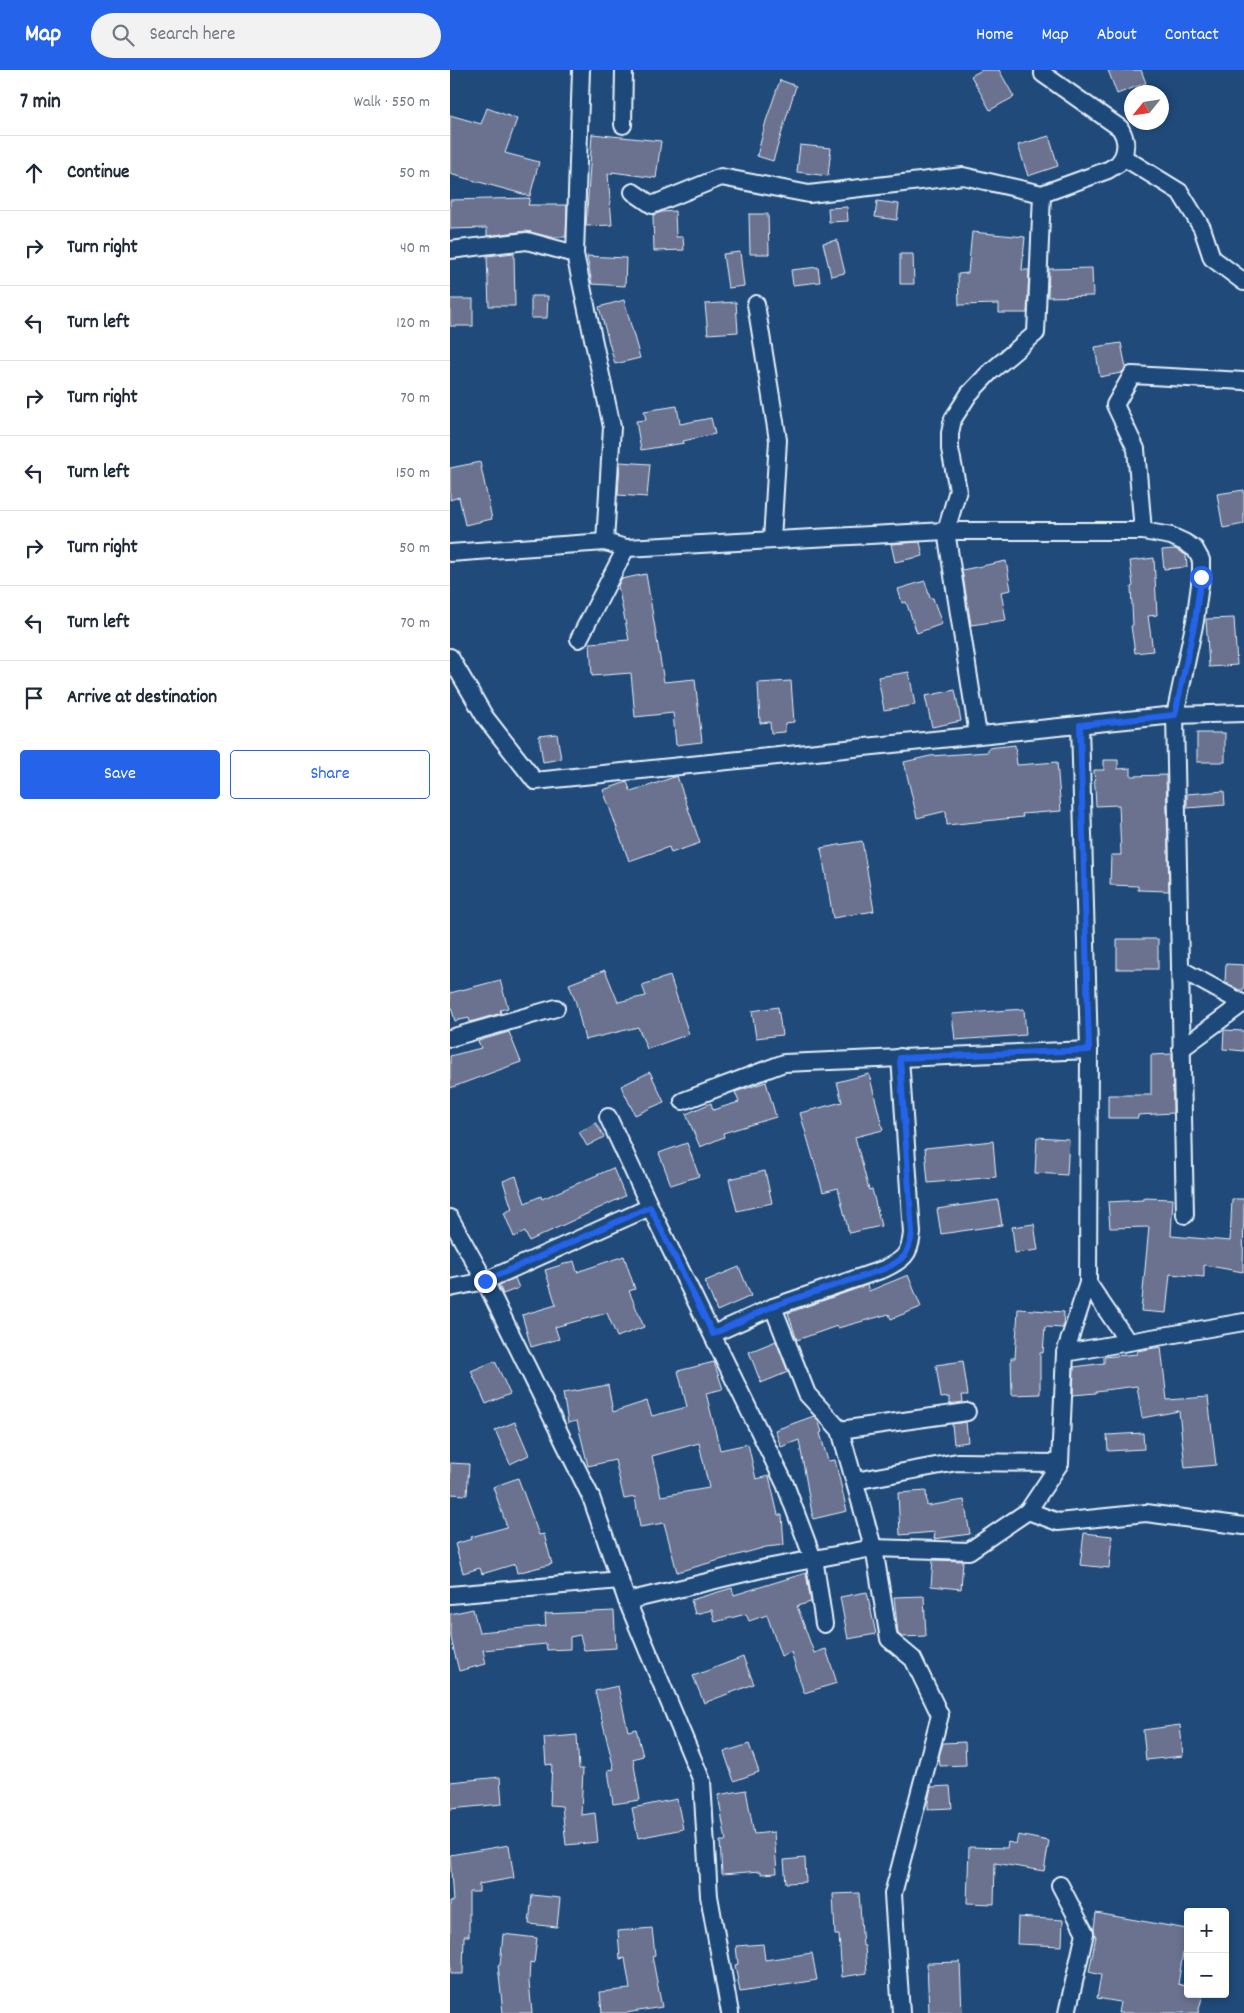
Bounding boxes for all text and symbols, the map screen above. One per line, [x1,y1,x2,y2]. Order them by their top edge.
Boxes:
search box [91,13,441,58]
text: Map [25,18,61,52]
icon: search [109,21,137,49]
text: Search here [149,22,235,49]
text: Home [976,23,1013,48]
text: Map [1041,23,1069,48]
text: About [1097,23,1137,48]
text: Contact [1165,23,1219,48]
north arrow [1124,85,1169,130]
text: 7 min [20,88,61,118]
text: Walk · 550 m [354,91,430,114]
icon: ahead [20,159,48,187]
text: Continue [67,160,129,187]
text: 50 m [399,162,430,185]
icon: right [20,234,48,262]
text: Turn right [67,235,138,262]
text: 40 m [400,237,430,260]
icon: left [20,309,48,337]
text: Turn left [67,310,130,337]
text: 120 m [396,312,430,335]
icon: right [20,384,48,412]
text: Turn right [67,385,138,412]
text: 70 m [400,387,430,410]
icon: left [20,459,48,487]
text: Turn left [67,460,130,487]
text: 150 m [396,462,430,485]
icon: right [20,534,48,562]
text: Turn right [67,535,138,562]
text: 50 m [399,537,430,560]
route start [1190,566,1213,589]
icon: left [20,609,48,637]
text: Turn left [67,610,130,637]
text: 70 m [400,612,430,635]
icon: arrive [20,684,48,712]
text: Arrive at destination [67,685,217,712]
button: Save [20,750,220,799]
button: Share [230,750,430,799]
route end [474,1270,497,1293]
map controls [1184,1908,1229,1998]
button: + [1184,1908,1229,1953]
button: − [1184,1953,1229,1998]

